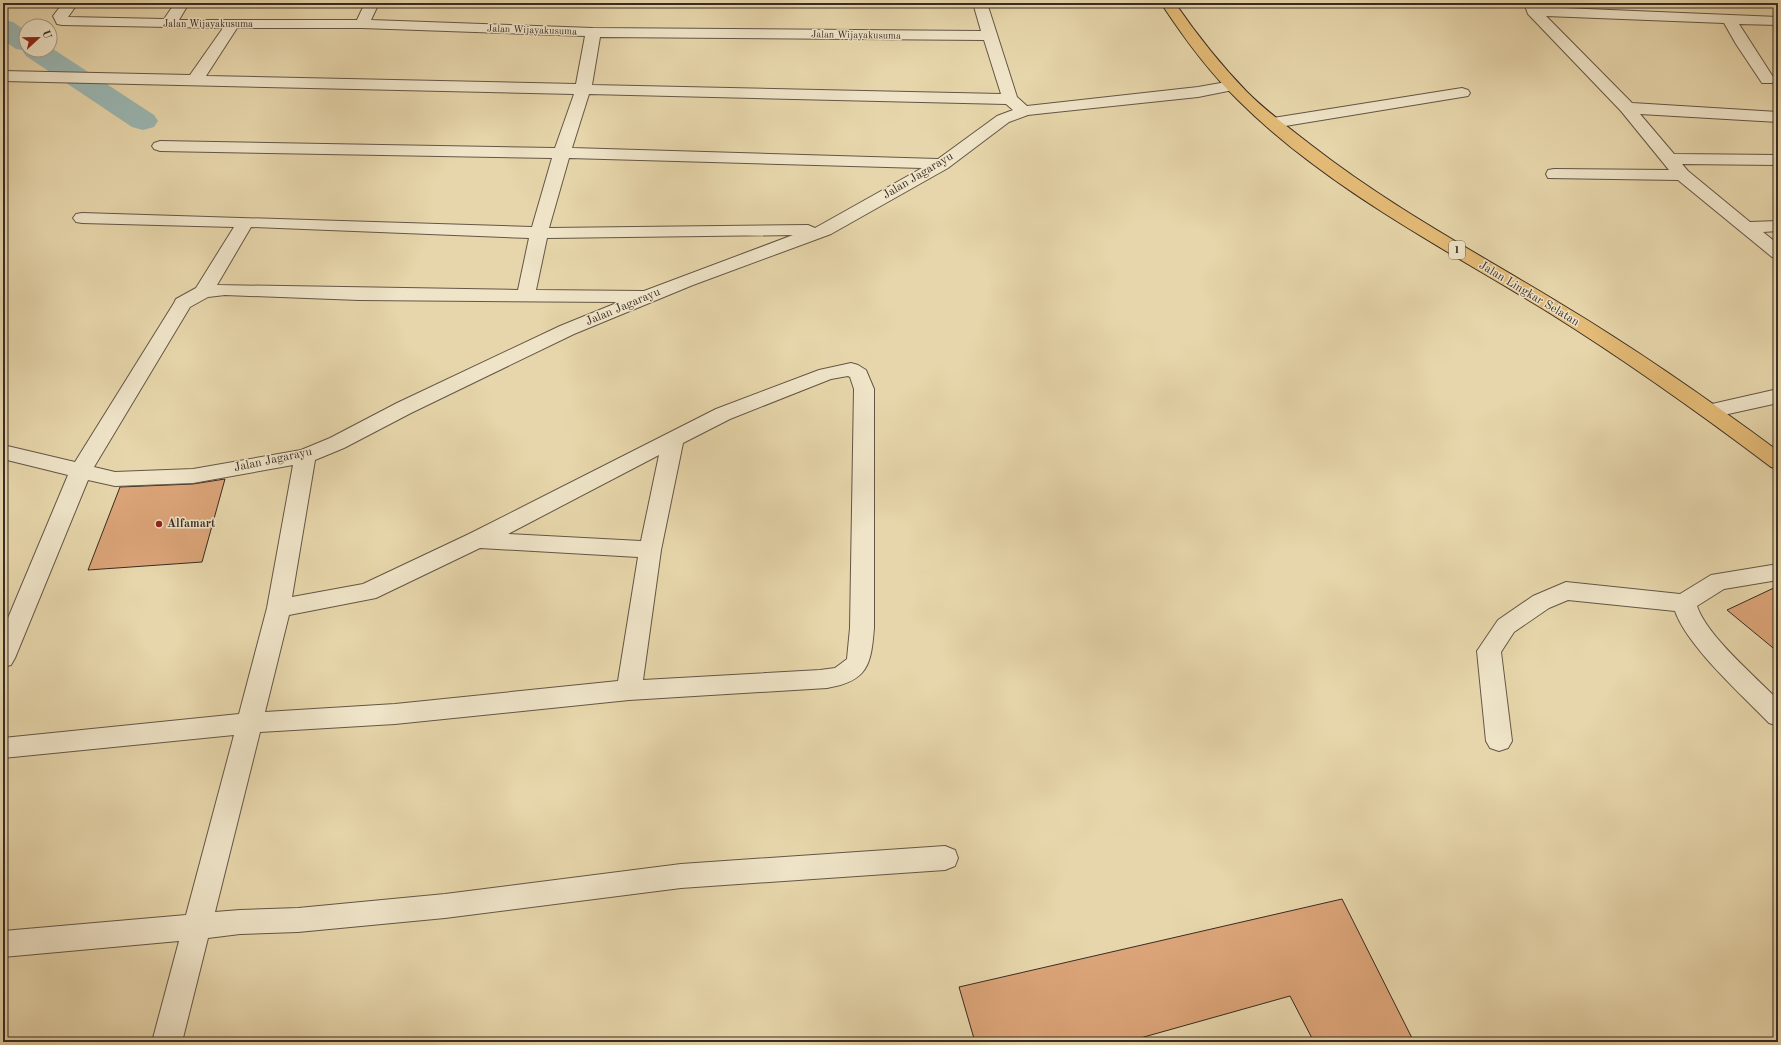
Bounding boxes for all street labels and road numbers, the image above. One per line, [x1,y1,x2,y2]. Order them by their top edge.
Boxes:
street label: Jalan Wijayakusuma [163,19,253,29]
street label: Jalan Wijayakusuma [487,23,577,37]
street label: Jalan Wijayakusuma [811,29,901,41]
street label: Jalan Jagarayu [881,150,956,202]
road number: 1 [1449,241,1465,259]
street label: Jalan Lingkar Selatan [1477,259,1582,329]
street label: Jalan Jagarayu [584,286,663,328]
street label: Jalan Jagarayu [233,446,314,474]

